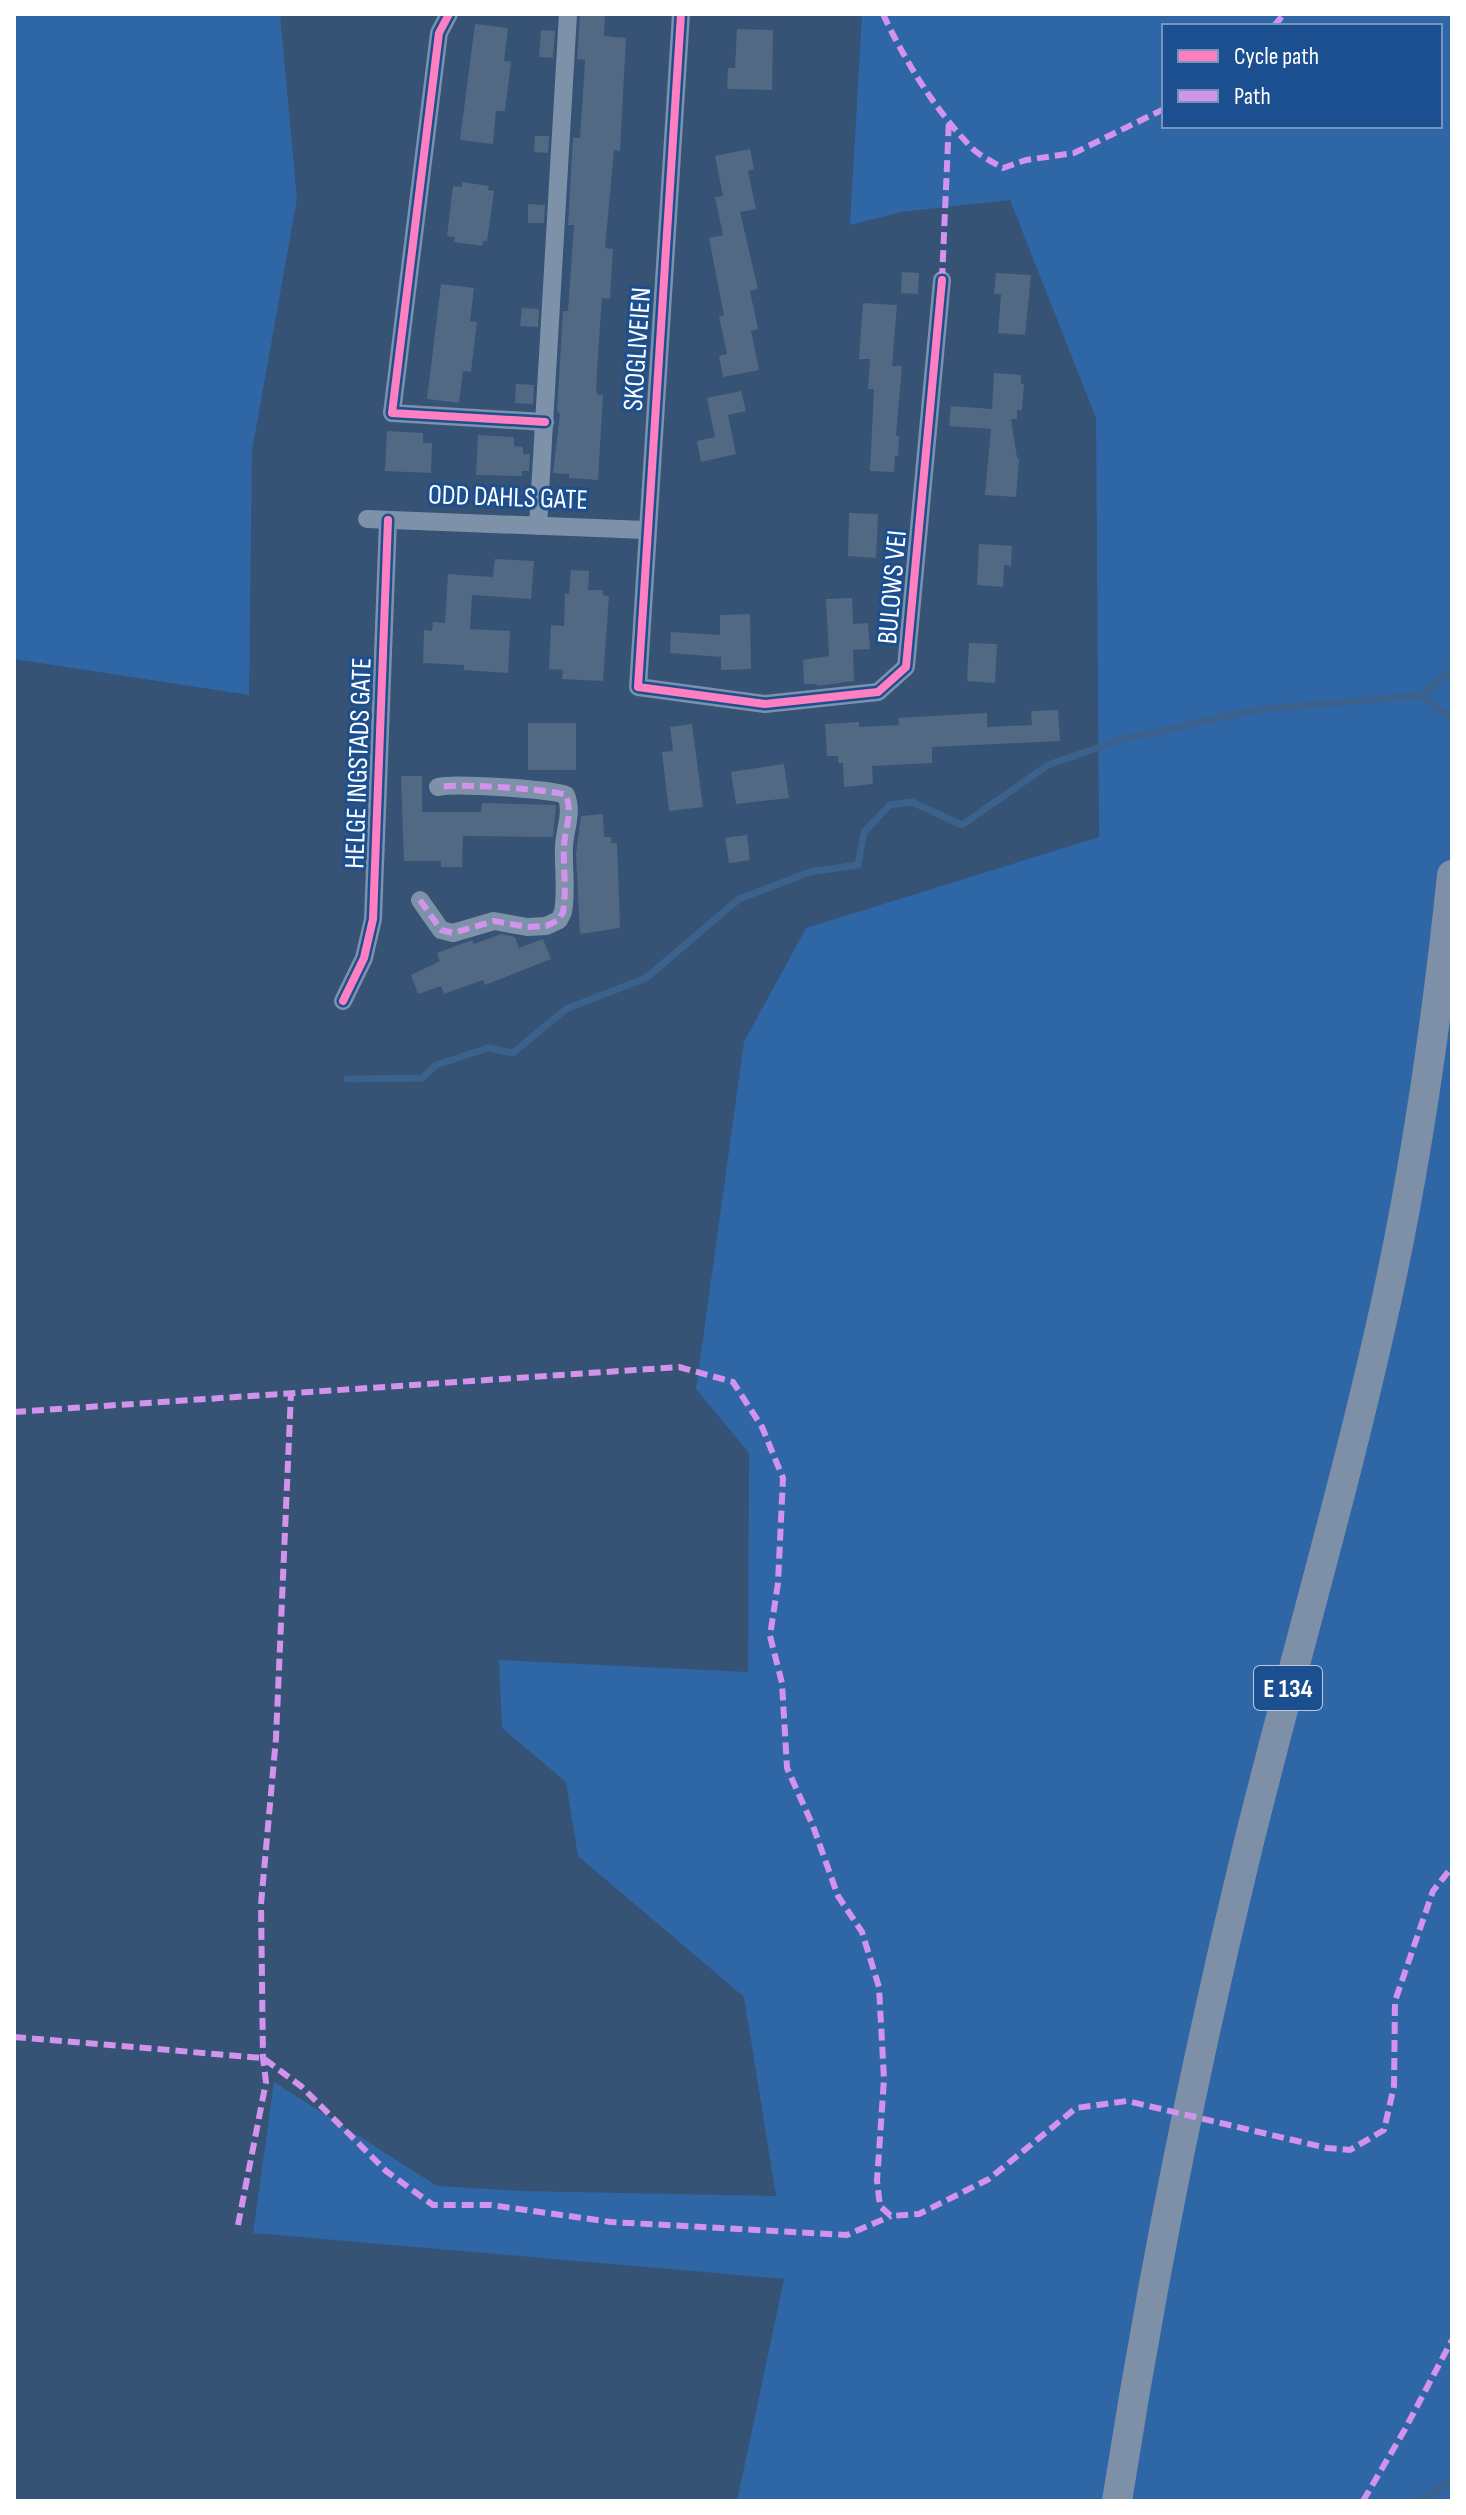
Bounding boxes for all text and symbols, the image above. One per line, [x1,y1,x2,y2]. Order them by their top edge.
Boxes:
legend [1162,24,1442,128]
text: Cycle path [1234,42,1319,71]
text: Path [1234,82,1271,111]
street label: SKOGLIVEIEN [617,286,658,412]
street label: ODD DAHLS GATE [427,478,588,517]
street label: BULOWS VEI [871,529,914,645]
street label: HELGE INGSTADS GATE [338,657,379,869]
road number: E 134 [1254,1666,1322,1710]

